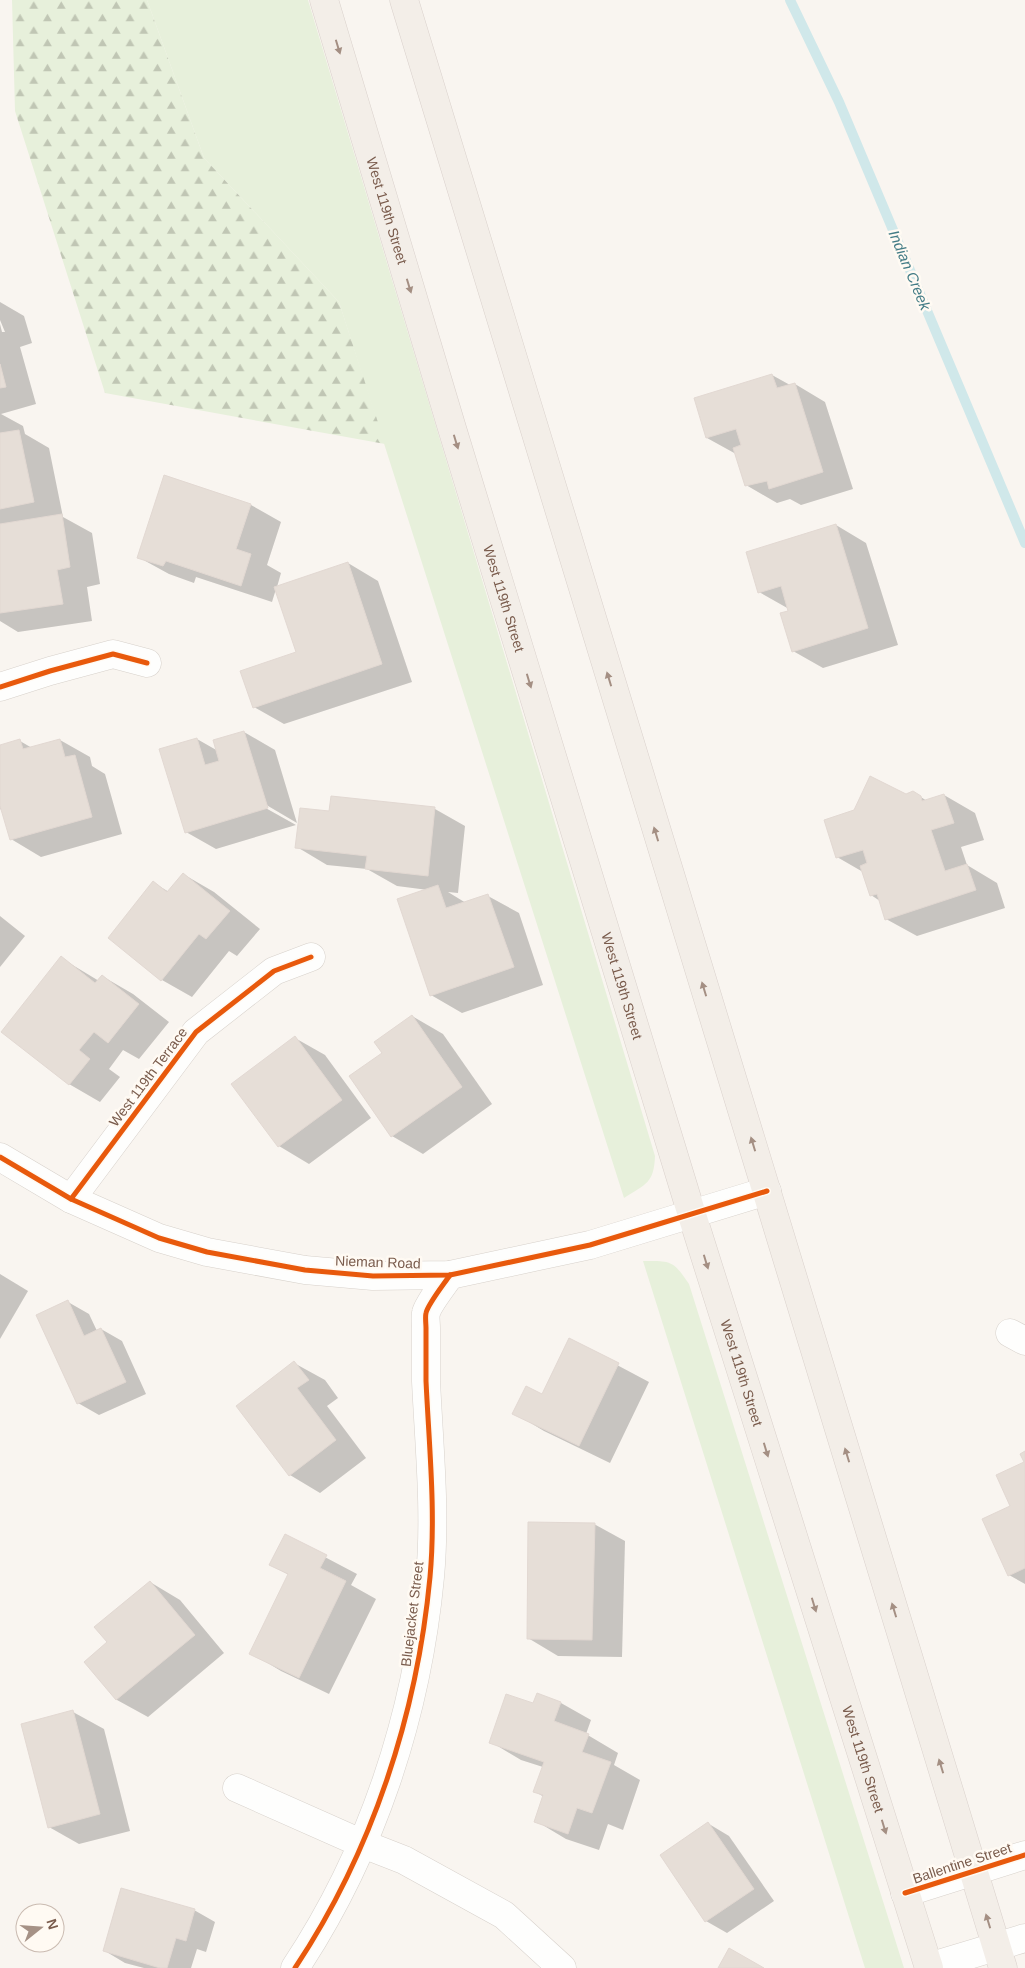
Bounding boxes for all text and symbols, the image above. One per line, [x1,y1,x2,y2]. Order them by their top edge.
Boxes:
one-way arrow [334,39,342,54]
street label: West 119th Street [363,155,411,266]
water label: Indian Creek [886,228,935,314]
one-way arrow [406,279,414,294]
one-way arrow [452,435,460,450]
street label: West 119th Street [480,543,528,654]
one-way arrow [605,671,612,686]
one-way arrow [525,674,533,689]
one-way arrow [652,826,660,841]
street label: West 119th Street [598,931,646,1041]
one-way arrow [700,982,708,997]
street label: West 119th Terrace [106,1024,191,1130]
one-way arrow [748,1137,756,1152]
street label: Nieman Road [335,1253,421,1271]
one-way arrow [703,1254,711,1269]
street label: West 119th Street [717,1318,766,1428]
one-way arrow [762,1443,770,1458]
one-way arrow [842,1447,850,1462]
street label: Bluejacket Street [398,1560,426,1668]
one-way arrow [811,1598,819,1613]
one-way arrow [889,1603,897,1618]
street label: West 119th Street [839,1704,888,1815]
one-way arrow [936,1758,944,1773]
one-way arrow [881,1819,889,1834]
street label: Ballentine Street [911,1839,1013,1886]
north arrow [15,1903,65,1953]
one-way arrow [984,1914,992,1929]
text: N [43,1917,62,1931]

